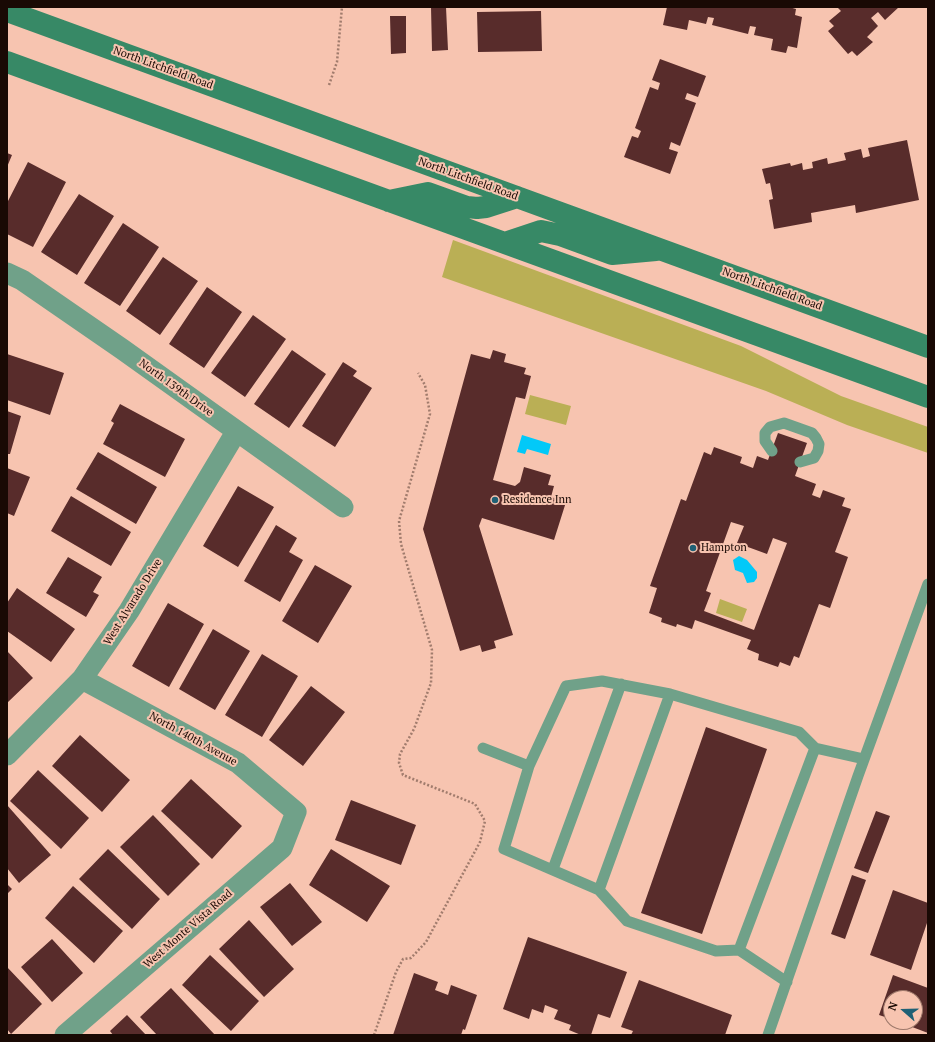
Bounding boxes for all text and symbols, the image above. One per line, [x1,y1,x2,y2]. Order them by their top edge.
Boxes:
street label: North Litchfield Road [111,44,215,92]
street label: North Litchfield Road [416,155,520,203]
street label: North Litchfield Road [720,265,824,313]
street label: North 139th Drive [136,357,216,419]
place label: Residence Inn [503,493,572,507]
marker: Residence Inn [490,495,500,505]
place label: Hampton [701,541,747,555]
marker: Hampton [688,543,698,553]
street label: West Alvarado Drive [101,556,165,648]
street label: North 140th Avenue [147,709,239,769]
street label: West Monte Vista Road [141,887,235,971]
north arrow [883,990,923,1030]
text: N [885,1000,901,1013]

